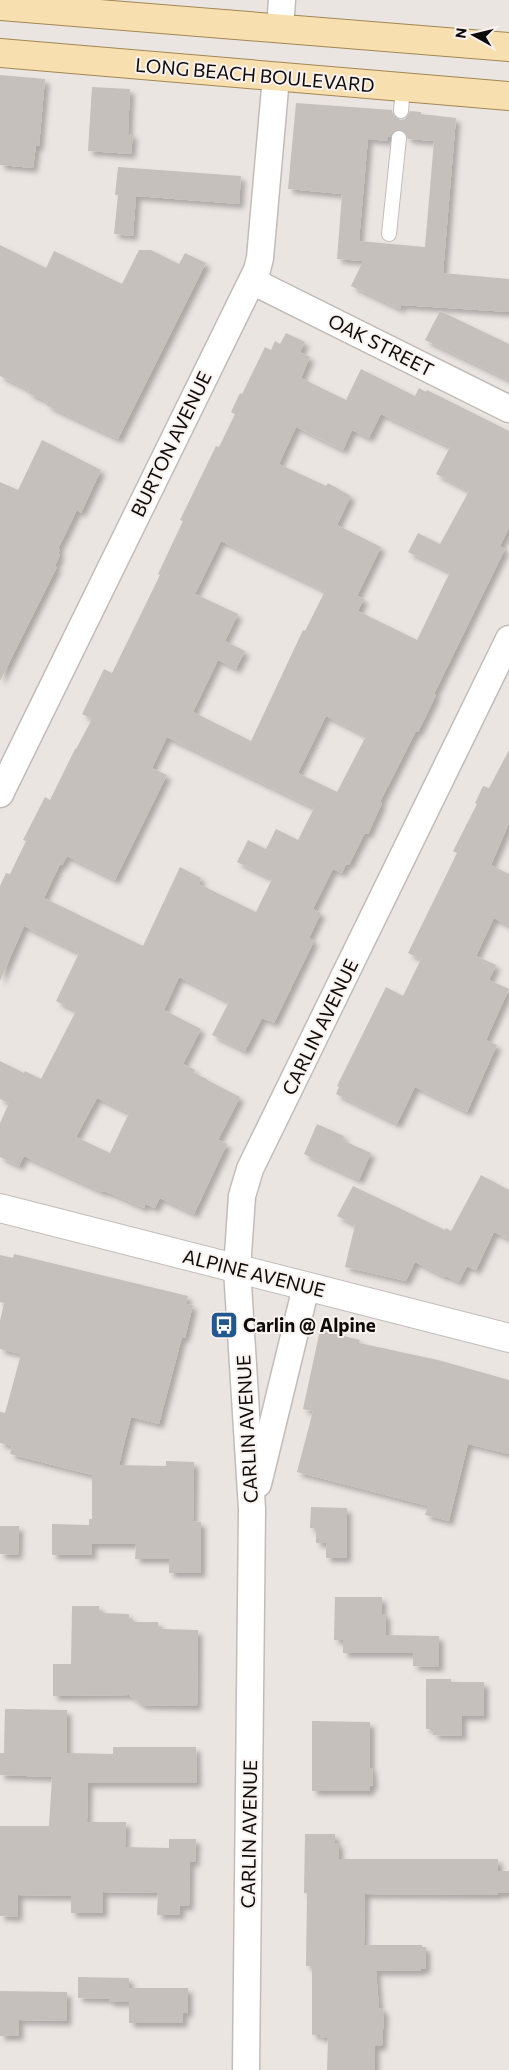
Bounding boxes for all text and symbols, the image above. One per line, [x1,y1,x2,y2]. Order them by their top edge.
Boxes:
north arrow [449,10,499,60]
text: N [451,27,470,40]
street label: LONG BEACH BOULEVARD [134,53,376,96]
street label: OAK STREET [325,308,438,381]
street label: BURTON AVENUE [125,367,216,520]
street label: CARLIN AVENUE [277,955,362,1099]
street label: ALPINE AVENUE [181,1244,328,1301]
bus stop icon: Carlin @ Alpine [209,1310,239,1340]
place label: Carlin @ Alpine [243,1313,376,1336]
street label: CARLIN AVENUE [231,1354,262,1504]
street label: CARLIN AVENUE [236,1760,261,1908]

